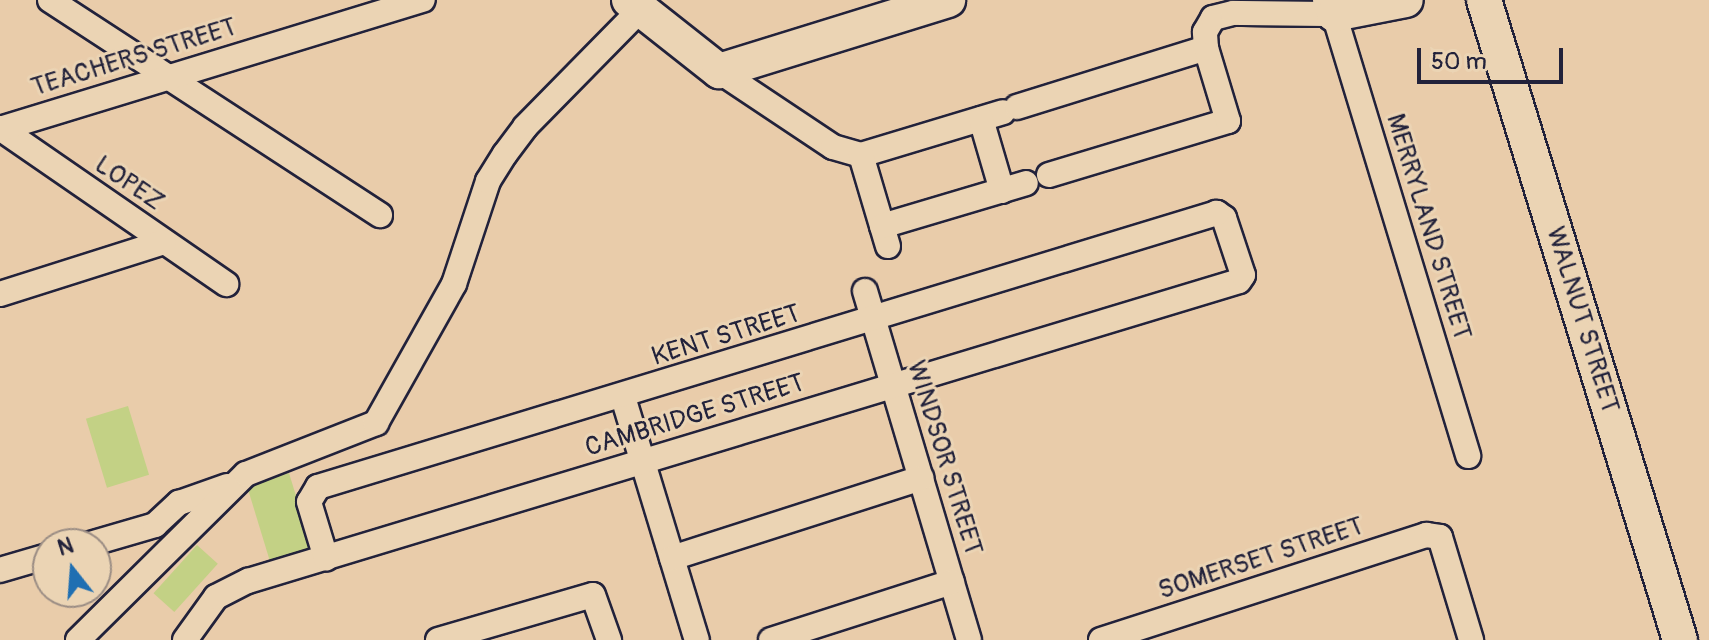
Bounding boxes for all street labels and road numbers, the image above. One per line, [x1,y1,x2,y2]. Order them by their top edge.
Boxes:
street label: TEACHERS STREET [28,12,240,104]
street label: MERRYLAND STREET [1379,110,1477,344]
street label: LOPEZ [88,150,170,218]
street label: WALNUT STREET [1539,223,1625,417]
street label: KENT STREET [648,299,804,373]
street label: WINDSOR STREET [900,357,988,559]
street label: CAMBRIDGE STREET [582,368,808,464]
street label: SOMERSET STREET [1155,511,1367,607]

